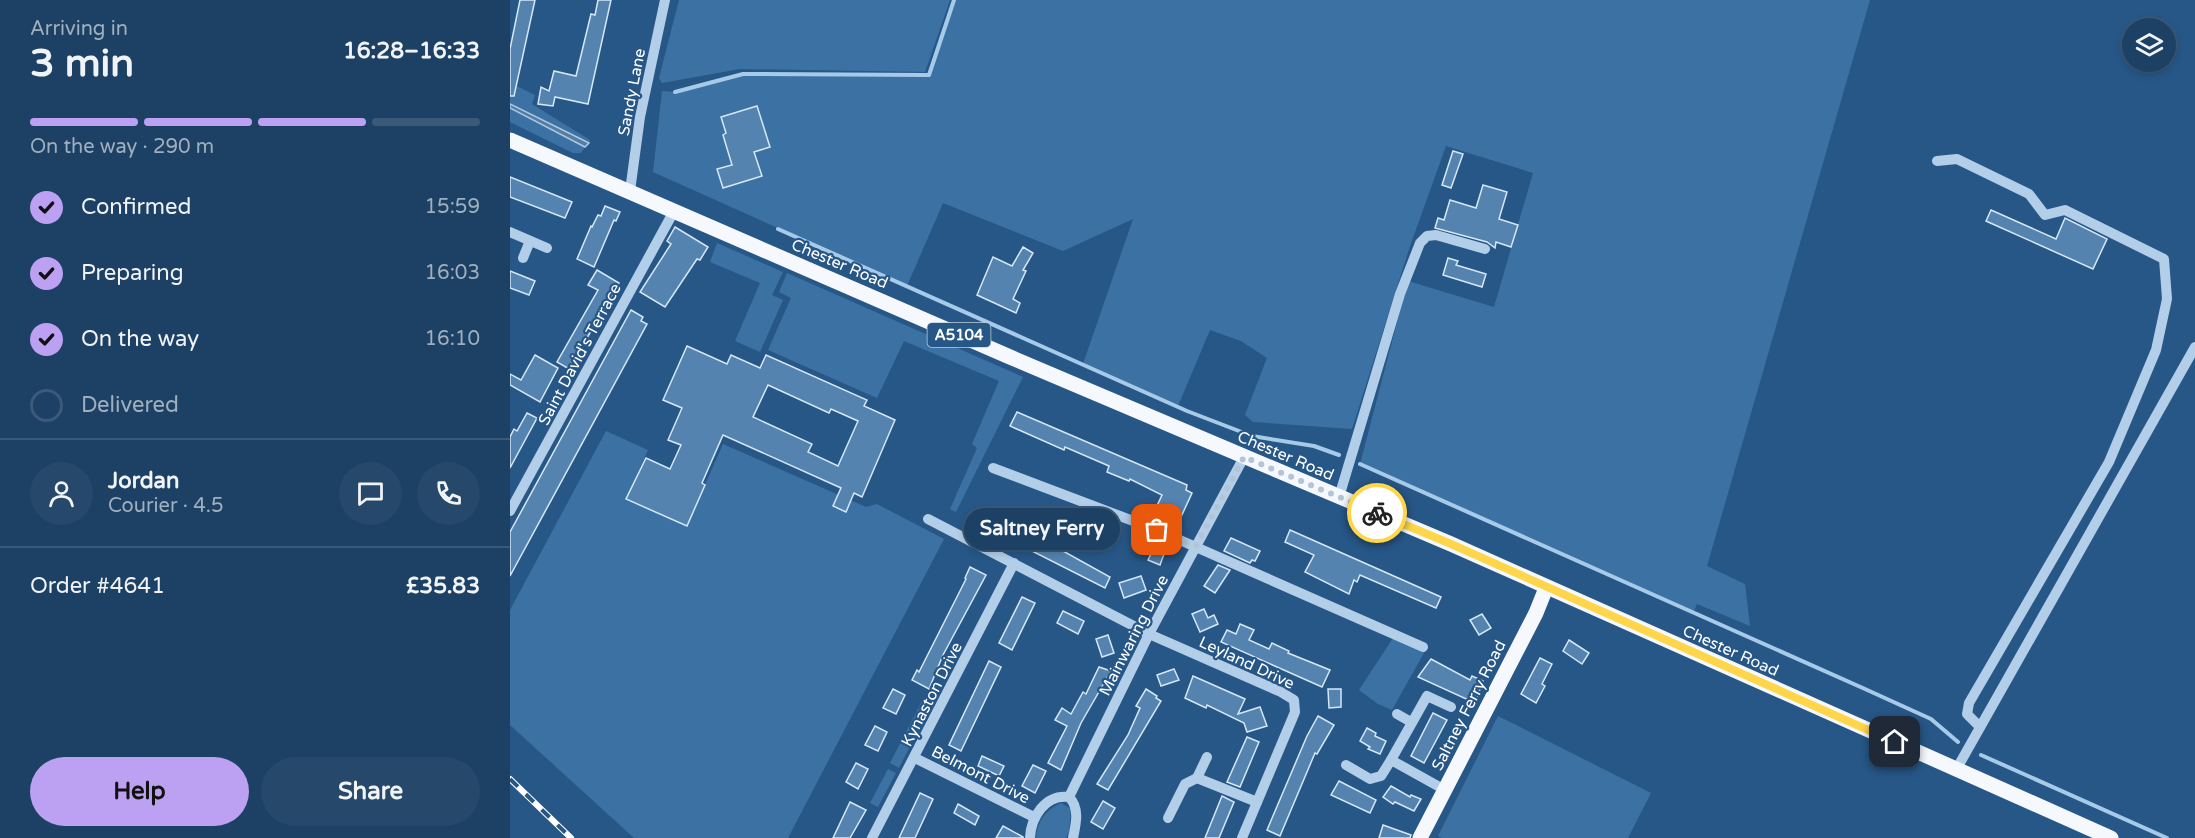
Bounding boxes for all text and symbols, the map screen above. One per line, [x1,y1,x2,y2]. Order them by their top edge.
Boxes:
text: Arriving in [30,17,128,41]
map controls [2122,18,2176,72]
button: layers [2122,18,2176,72]
text: 16:28–16:33 [343,38,480,64]
text: 3 min [30,40,134,87]
street label: Sandy Lane [614,47,650,138]
text: On the way · 290 m [30,135,214,159]
icon: check [30,191,63,224]
text: Confirmed [81,194,191,220]
text: 15:59 [425,195,480,219]
street label: Chester Road [788,235,891,293]
icon: check [30,257,63,290]
text: Preparing [81,260,184,286]
text: 16:03 [425,261,480,285]
street label: Saint David's Terrace [534,280,626,429]
icon: check [30,323,63,356]
road number: A5104 [928,323,990,347]
text: On the way [81,326,199,352]
text: 16:10 [425,327,480,351]
text: Delivered [81,392,179,418]
street label: Chester Road [1234,427,1337,485]
button: person [30,462,93,525]
button: chat [339,462,402,525]
button: phone [417,462,480,525]
text: Jordan [108,468,179,494]
courier [1347,483,1407,543]
text: Courier · 4.5 [108,494,223,518]
icon: bike [1361,497,1394,530]
pin [1131,504,1182,555]
callout: Saltney Ferry [965,509,1121,551]
icon: bag [1140,513,1173,546]
text: Saltney Ferry [980,517,1104,541]
street label: Mainwaring Drive [1095,572,1173,699]
text: Order #4641 [30,573,165,599]
text: £35.83 [406,573,480,599]
street label: Chester Road [1679,621,1782,681]
street label: Leyland Drive [1196,632,1298,694]
street label: Saltney Ferry Road [1427,637,1510,774]
street label: Kynaston Drive [897,639,967,750]
pin [1869,716,1920,767]
icon: home [1878,725,1911,758]
street label: Belmont Drive [928,742,1033,808]
button: Help [30,757,249,826]
button: Share [261,757,480,826]

